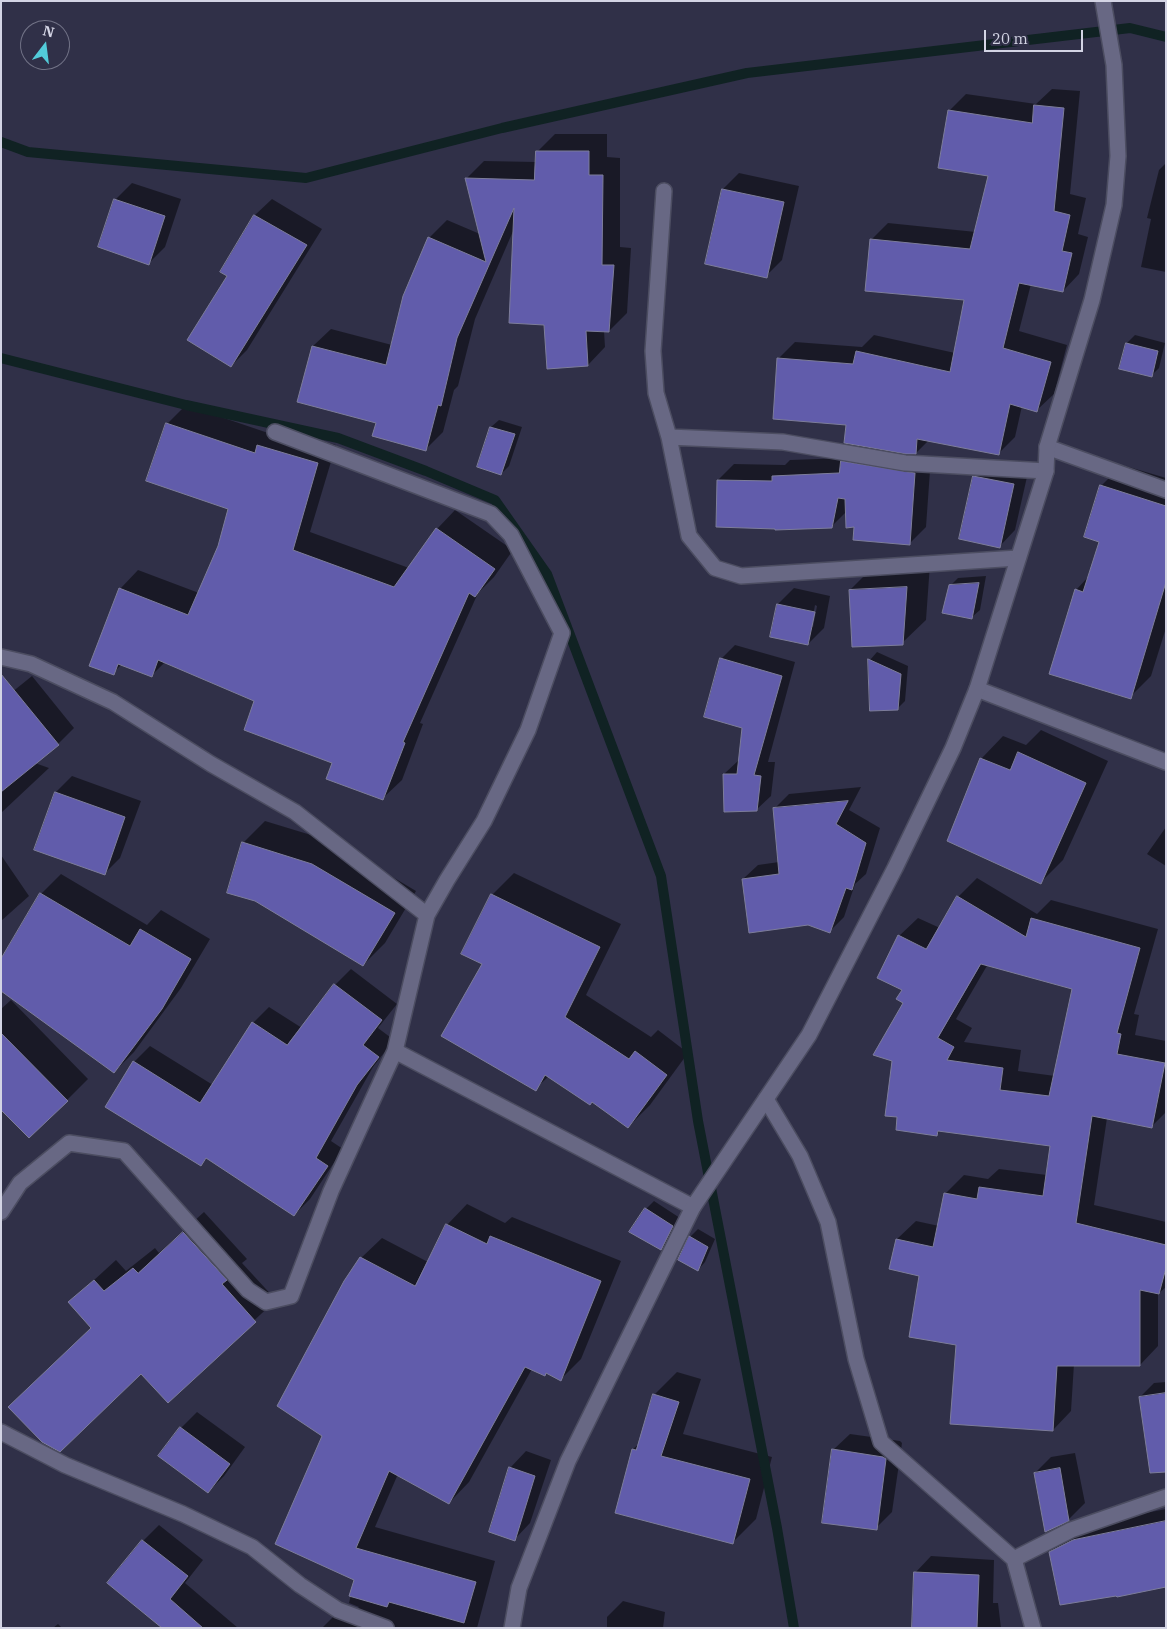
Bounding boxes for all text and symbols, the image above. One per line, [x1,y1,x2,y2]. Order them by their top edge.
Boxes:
north arrow [20,20,70,70]
scale bar [987,20,1086,52]
text: N [41,21,56,42]
text: 20 m [992,29,1028,48]

